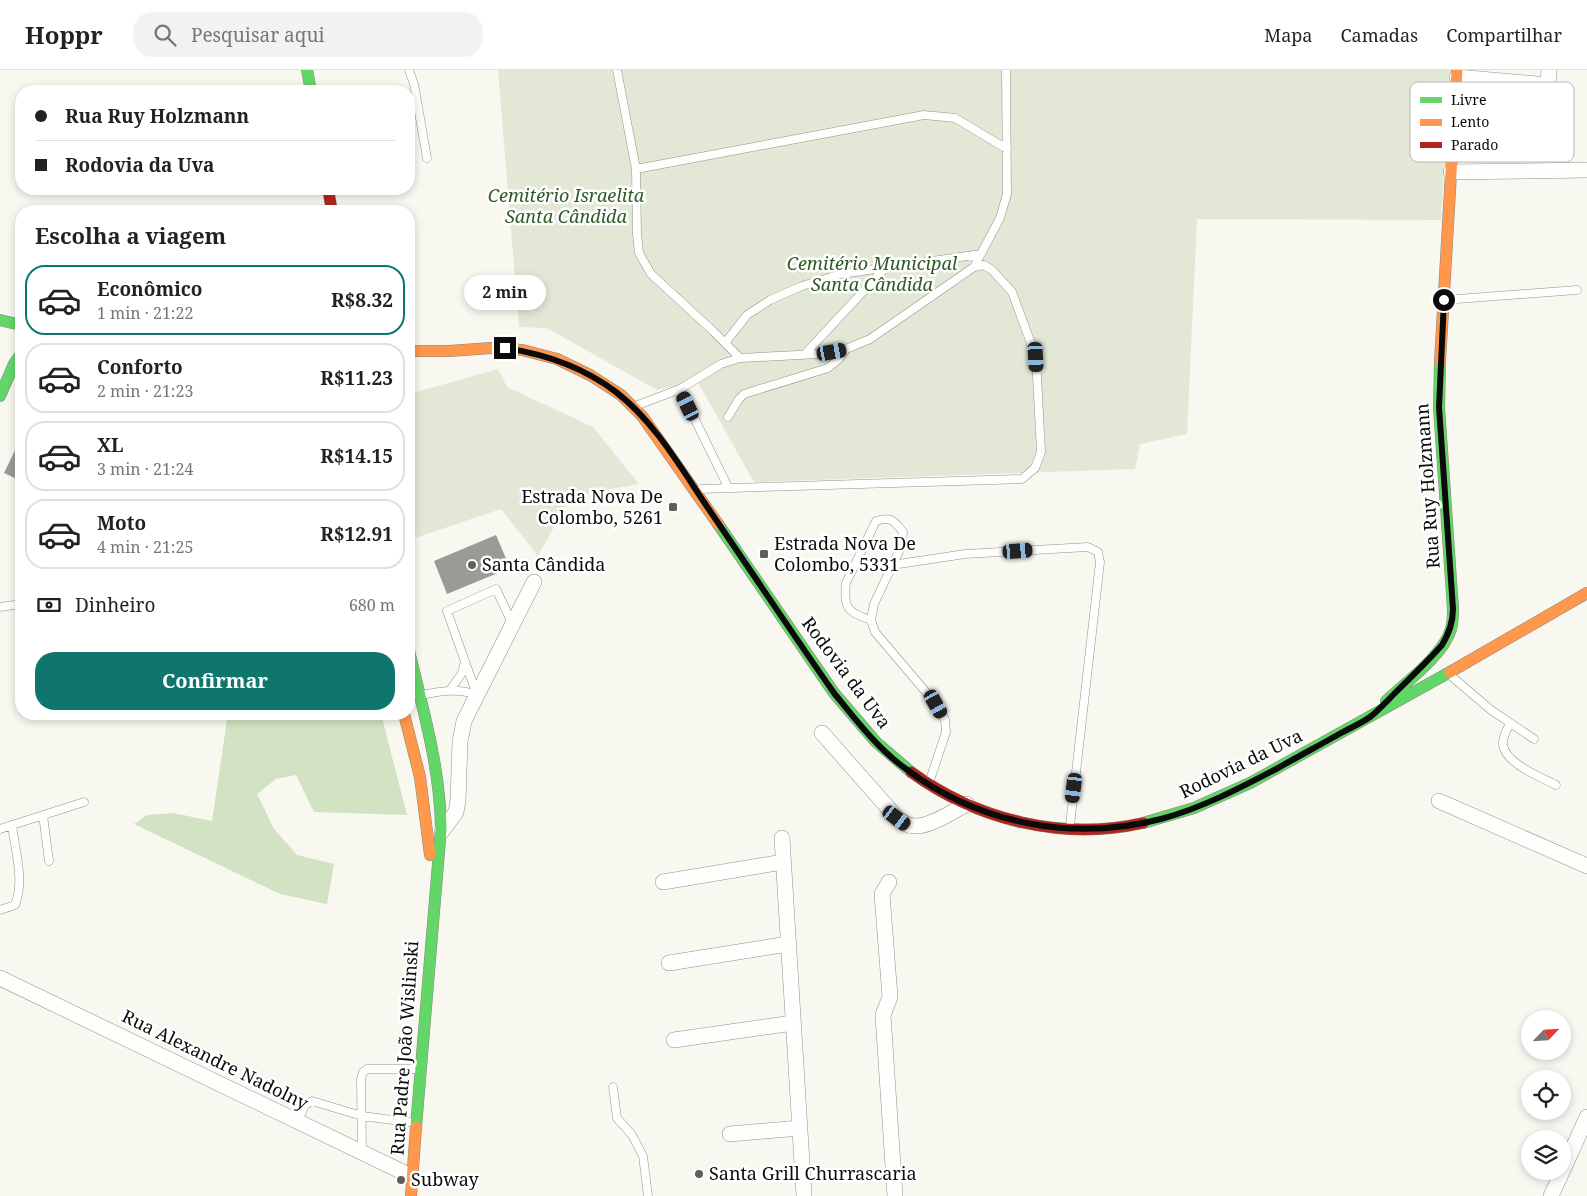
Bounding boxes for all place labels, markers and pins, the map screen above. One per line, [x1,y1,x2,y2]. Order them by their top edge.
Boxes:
place label: Estrada Nova De Colombo, 5261 [521,484,663,529]
marker: Estrada Nova De Colombo, 5261 [667,501,679,513]
place label: Estrada Nova De Colombo, 5331 [774,531,916,576]
marker: Estrada Nova De Colombo, 5331 [758,548,770,560]
place label: Santa Cândida [482,552,605,576]
marker: Santa Cândida [466,559,478,571]
place label: Santa Grill Churrascaria [709,1161,917,1185]
place label: Subway [411,1167,480,1191]
marker: Santa Grill Churrascaria [693,1168,705,1180]
marker: Subway [395,1174,407,1186]

